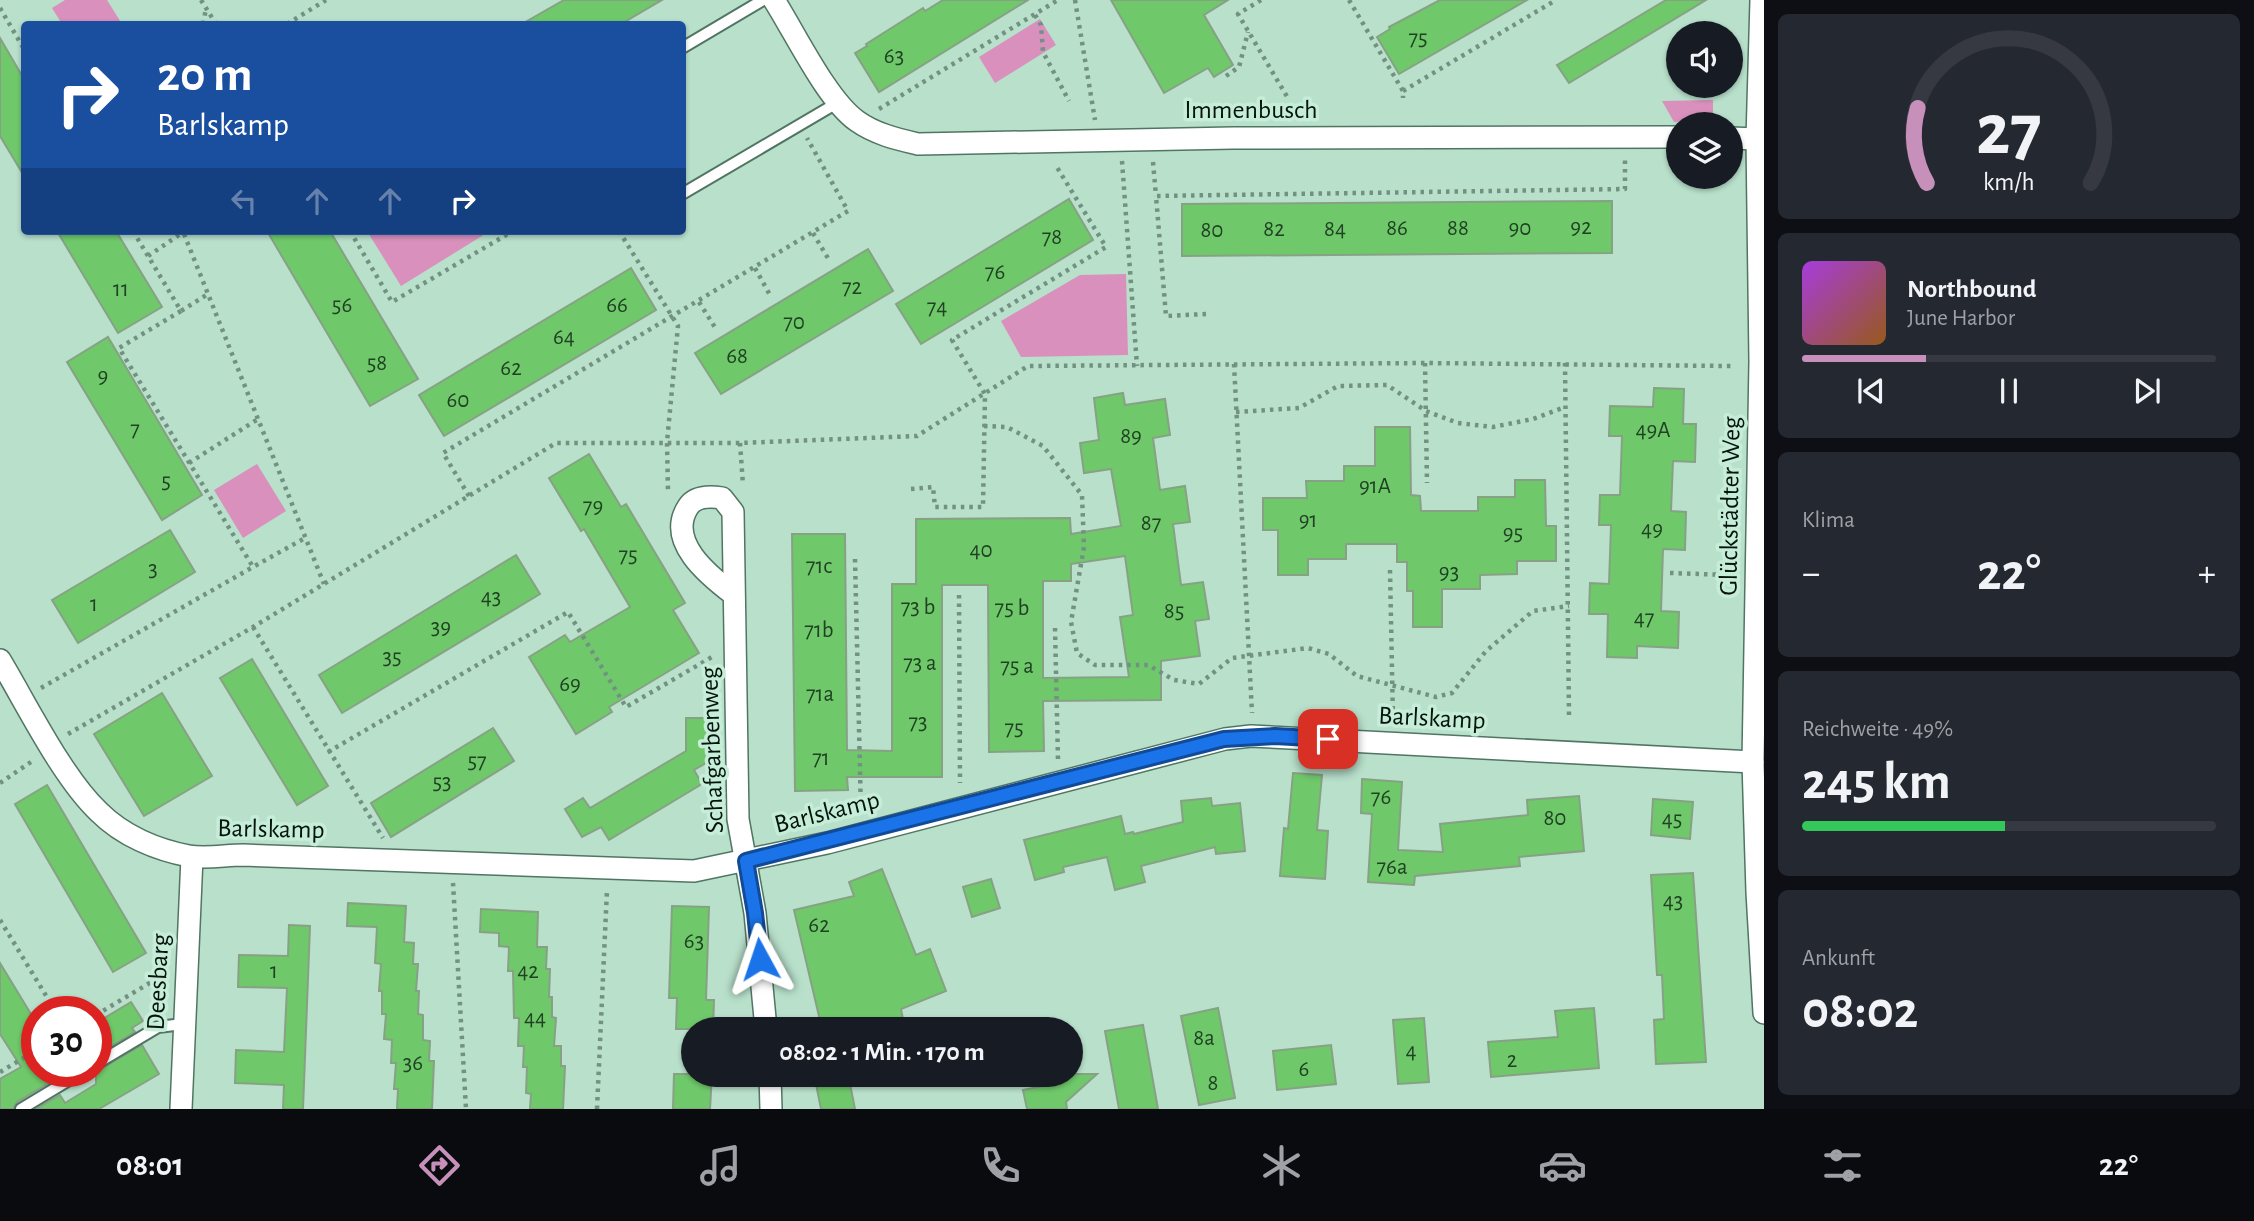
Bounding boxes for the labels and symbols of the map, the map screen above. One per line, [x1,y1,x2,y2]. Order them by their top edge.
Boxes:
house number: 75 [1408,27,1428,50]
house number: 63 [884,45,904,68]
street label: Immenbusch [1184,97,1318,123]
house number: 92 [1570,216,1592,239]
house number: 86 [1386,217,1408,240]
house number: 88 [1447,217,1469,240]
house number: 90 [1509,217,1531,240]
house number: 82 [1263,218,1285,241]
house number: 84 [1324,218,1346,241]
house number: 80 [1200,219,1224,242]
house number: 78 [1042,226,1062,249]
house number: 76 [985,261,1005,284]
house number: 72 [842,276,862,299]
house number: 11 [113,278,129,301]
house number: 56 [332,294,352,317]
house number: 66 [606,294,628,317]
house number: 74 [927,296,947,319]
house number: 70 [783,311,805,334]
house number: 64 [553,326,575,349]
house number: 68 [726,345,748,368]
house number: 58 [367,352,387,375]
house number: 62 [500,357,522,380]
house number: 9 [98,365,108,388]
house number: 60 [447,389,469,412]
street label: Glückstädter Weg [1715,416,1745,596]
house number: 7 [130,418,140,441]
house number: 49A [1635,419,1671,442]
house number: 89 [1120,425,1142,448]
house number: 5 [161,470,171,493]
house number: 91A [1359,475,1391,498]
house number: 79 [583,495,603,518]
house number: 91 [1299,509,1317,532]
house number: 87 [1141,512,1161,535]
house number: 49 [1641,518,1663,541]
house number: 95 [1503,522,1523,545]
house number: 40 [969,539,993,562]
house number: 75 [618,544,638,567]
house number: 71c [806,555,832,578]
house number: 3 [148,558,158,581]
house number: 93 [1439,561,1459,584]
house number: 43 [481,586,501,609]
house number: 1 [90,593,98,616]
house number: 73 b [901,596,935,619]
house number: 75 b [995,597,1029,620]
house number: 85 [1164,600,1184,623]
house number: 47 [1634,607,1654,630]
house number: 39 [431,616,451,639]
house number: 71b [804,619,834,642]
house number: 35 [382,646,402,669]
house number: 73 a [903,652,937,675]
house number: 75 a [1000,655,1034,678]
street label: Schafgarbenweg [696,666,728,834]
house number: 69 [559,673,581,696]
house number: 71a [806,683,834,706]
street label: Barlskamp [1378,702,1486,734]
pin [1298,709,1358,769]
house number: 73 [908,711,928,734]
house number: 75 [1004,717,1024,740]
house number: 71 [812,747,830,770]
house number: 57 [467,750,487,773]
house number: 53 [432,771,452,794]
street label: Barlskamp [772,786,882,838]
house number: 76 [1371,786,1391,809]
house number: 80 [1543,807,1567,830]
house number: 45 [1662,808,1682,831]
street label: Barlskamp [217,815,325,843]
house number: 76a [1376,856,1408,879]
house number: 43 [1663,890,1683,913]
house number: 62 [808,914,830,937]
position arrow [723,922,797,996]
house number: 63 [684,930,704,953]
street label: Deesbarg [142,933,174,1031]
house number: 1 [270,960,278,983]
house number: 42 [517,960,539,983]
speed limit sign: 30 [21,996,112,1087]
house number: 44 [524,1007,546,1030]
house number: 8a [1193,1027,1215,1050]
house number: 4 [1405,1040,1417,1063]
house number: 2 [1507,1049,1517,1072]
house number: 36 [403,1052,423,1075]
house number: 6 [1299,1058,1309,1081]
house number: 8 [1208,1072,1218,1095]

